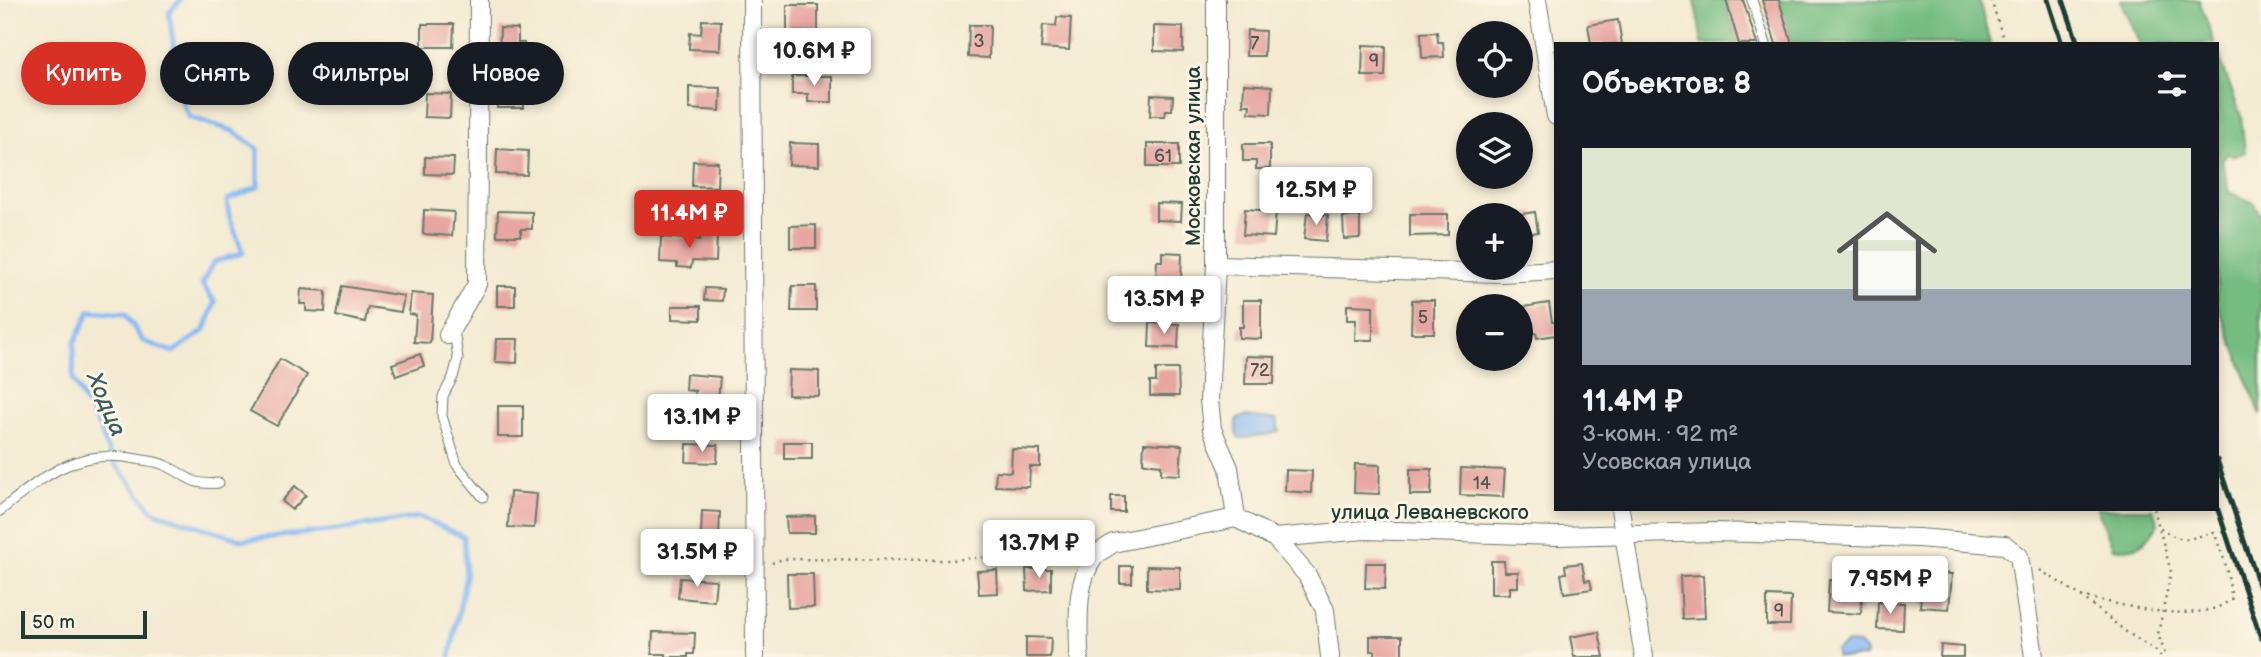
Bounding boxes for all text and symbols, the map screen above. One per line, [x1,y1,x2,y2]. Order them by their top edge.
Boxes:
map controls [1456,21,1533,371]
button: locate [1456,21,1533,98]
pin: 10.6M ₽ [749,28,879,88]
house number: 3 [973,31,985,52]
house number: 7 [1251,33,1260,54]
text: 10.6M ₽ [773,37,855,65]
chip: Купить [21,42,146,105]
chip: Снять [160,42,274,105]
chip: Фильтры [288,42,433,105]
chip: Новое [447,42,564,105]
house number: 9 [1369,51,1379,72]
street label: Московская улица [1181,65,1206,246]
icon: filters [2153,65,2191,103]
text: Объектов: 8 [1582,66,1751,102]
button: layers [1456,112,1533,189]
house number: 61 [1154,146,1172,167]
pin: 12.5M ₽ [1251,168,1381,227]
text: 12.5M ₽ [1275,176,1357,204]
pin: 11.4M ₽ [624,190,754,250]
icon: home [1824,193,1950,319]
text: 11.4M ₽ [650,199,728,227]
button: + [1456,203,1533,280]
pin: 13.5M ₽ [1099,276,1229,336]
text: 13.5M ₽ [1124,285,1204,313]
button: − [1456,294,1533,371]
house number: 5 [1418,307,1428,328]
house number: 72 [1250,360,1270,381]
water label: Ходца [80,367,132,441]
text: 11.4M ₽ [1582,384,1683,420]
pin: 13.1M ₽ [637,394,767,454]
text: 13.1M ₽ [663,403,741,431]
text: 3-комн. · 92 m² [1582,420,1738,448]
text: Усовская улица [1582,448,1752,476]
house number: 14 [1473,473,1491,494]
street label: улица Леваневского [1331,500,1529,525]
pin: 13.7M ₽ [974,520,1104,580]
text: 13.7M ₽ [999,529,1079,557]
pin: 31.5M ₽ [632,530,762,589]
text: 31.5M ₽ [657,538,737,566]
pin: 7.95M ₽ [1825,556,1955,616]
text: 7.95M ₽ [1848,565,1932,593]
house number: 9 [1774,601,1784,622]
scale bar [21,608,147,640]
text: 50 m [32,611,75,634]

